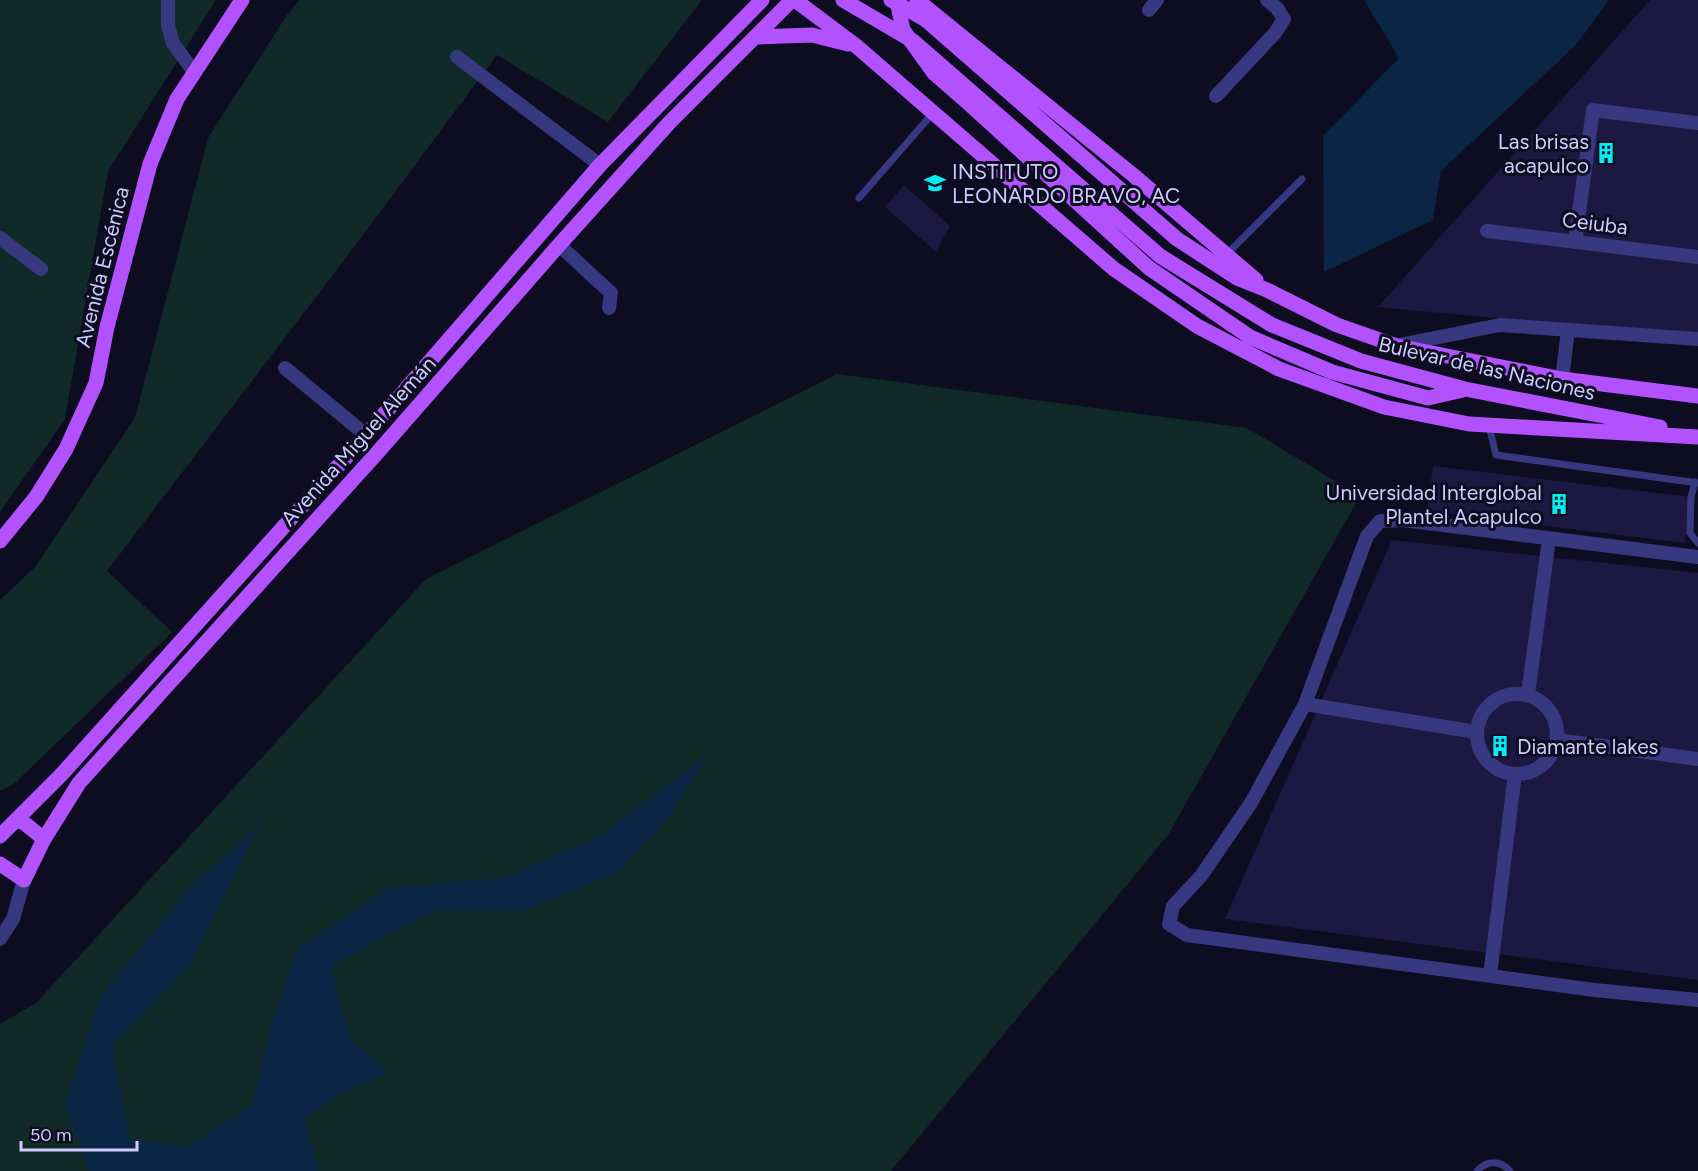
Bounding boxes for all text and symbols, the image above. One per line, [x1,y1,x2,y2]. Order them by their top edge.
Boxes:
place label: Las brisas acapulco [1498,129,1589,178]
building icon: Las brisas acapulco [1594,141,1618,165]
place label: INSTITUTO LEONARDO BRAVO, AC [952,159,1180,208]
school or university icon: INSTITUTO LEONARDO BRAVO, AC [923,171,947,195]
street label: Avenida Escénica [70,184,134,350]
street label: Ceiuba [1561,207,1629,239]
street label: Bulevar de las Naciones [1376,331,1598,405]
street label: Avenida Miguel Alemán [275,351,441,531]
place label: Universidad Interglobal Plantel Acapulco [1326,480,1542,529]
building icon: Universidad Interglobal Plantel Acapulco [1547,492,1571,516]
building icon: Diamante lakes [1488,734,1512,758]
place label: Diamante lakes [1517,734,1658,759]
scale bar [21,1114,136,1152]
text: 50 m [30,1124,72,1146]

